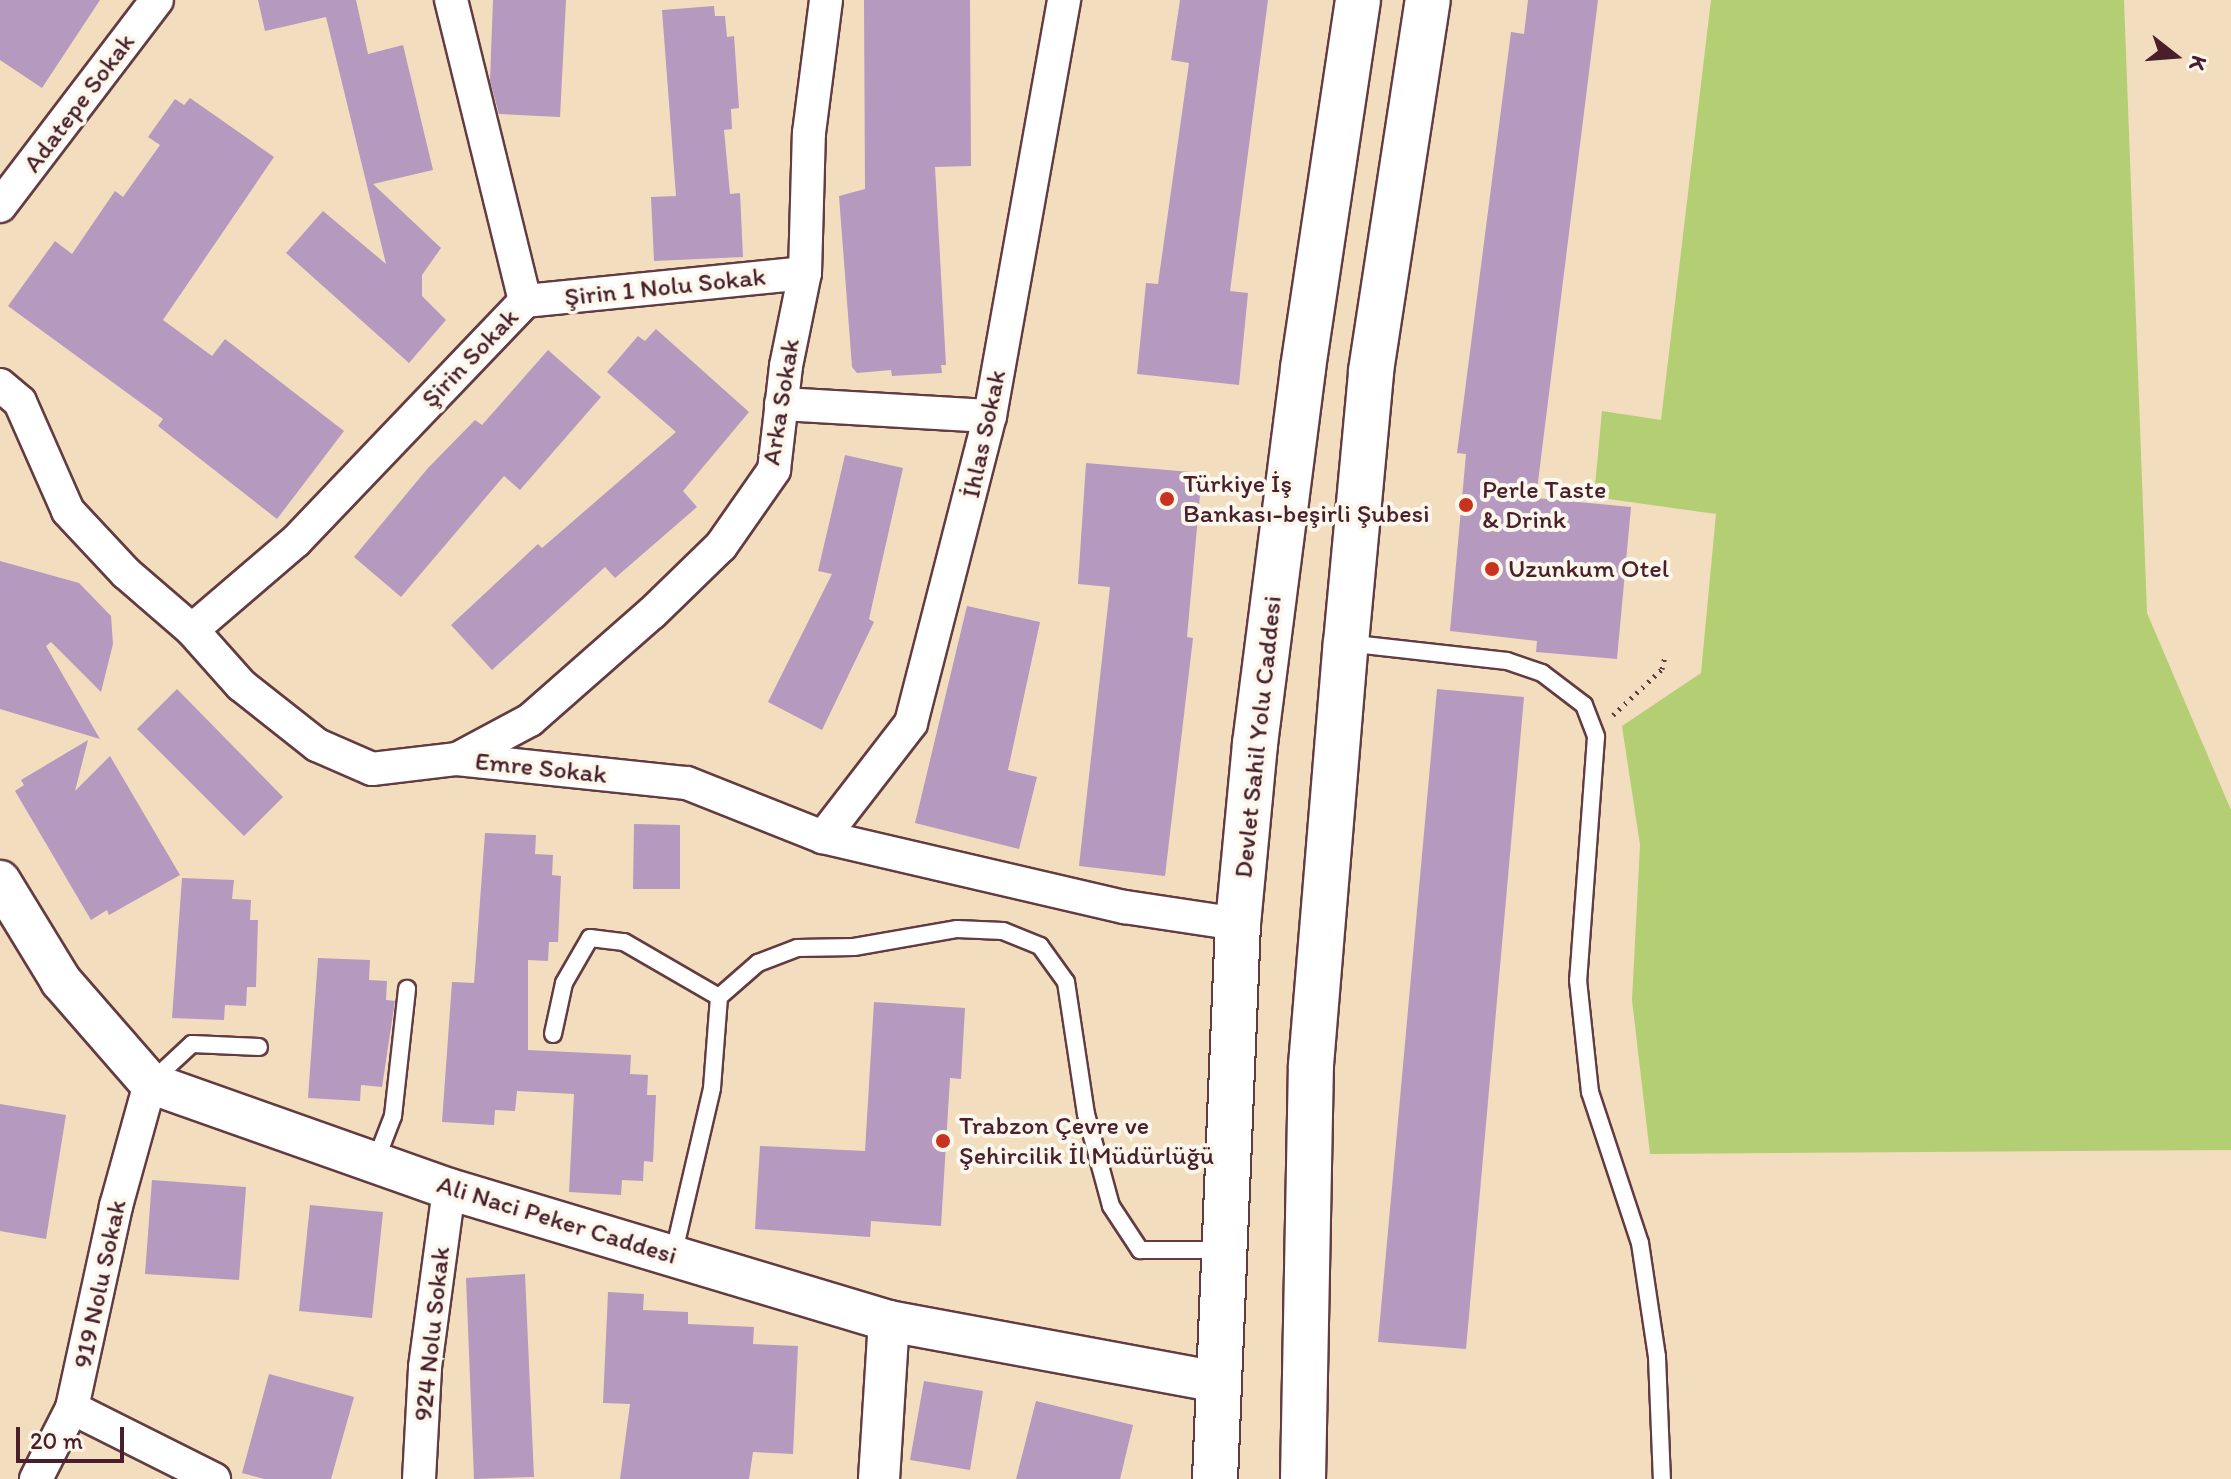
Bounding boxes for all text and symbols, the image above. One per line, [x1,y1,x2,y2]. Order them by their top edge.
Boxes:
north arrow [2135,16,2215,96]
street label: Adatepe Sokak [17,27,141,179]
text: K [2183,52,2213,74]
street label: Şirin 1 Nolu Sokak [563,261,767,313]
street label: Şirin Sokak [415,302,525,414]
street label: Arka Sokak [756,337,806,467]
street label: İhlas Sokak [955,367,1013,501]
place label: Türkiye İş Bankası-beşirli Şubesi [1183,468,1430,530]
place label: Perle Taste & Drink [1482,474,1604,536]
marker: Türkiye İş Bankası-beşirli Şubesi [1158,490,1176,508]
marker: Perle Taste & Drink [1457,496,1475,514]
place label: Uzunkum Otel [1508,553,1669,585]
marker: Uzunkum Otel [1483,560,1501,578]
street label: Devlet Sahil Yolu Caddesi [1228,595,1288,879]
street label: Emre Sokak [474,746,608,790]
place label: Trabzon Çevre ve Şehircilik İl Müdürlüğü [959,1110,1214,1172]
marker: Trabzon Çevre ve Şehircilik İl Müdürlüğü [934,1132,952,1150]
street label: Ali Naci Peker Caddesi [433,1169,681,1271]
street label: 919 Nolu Sokak [67,1197,133,1371]
street label: 924 Nolu Sokak [407,1246,457,1422]
scale bar [20,1411,128,1461]
text: 20 m [30,1426,83,1455]

